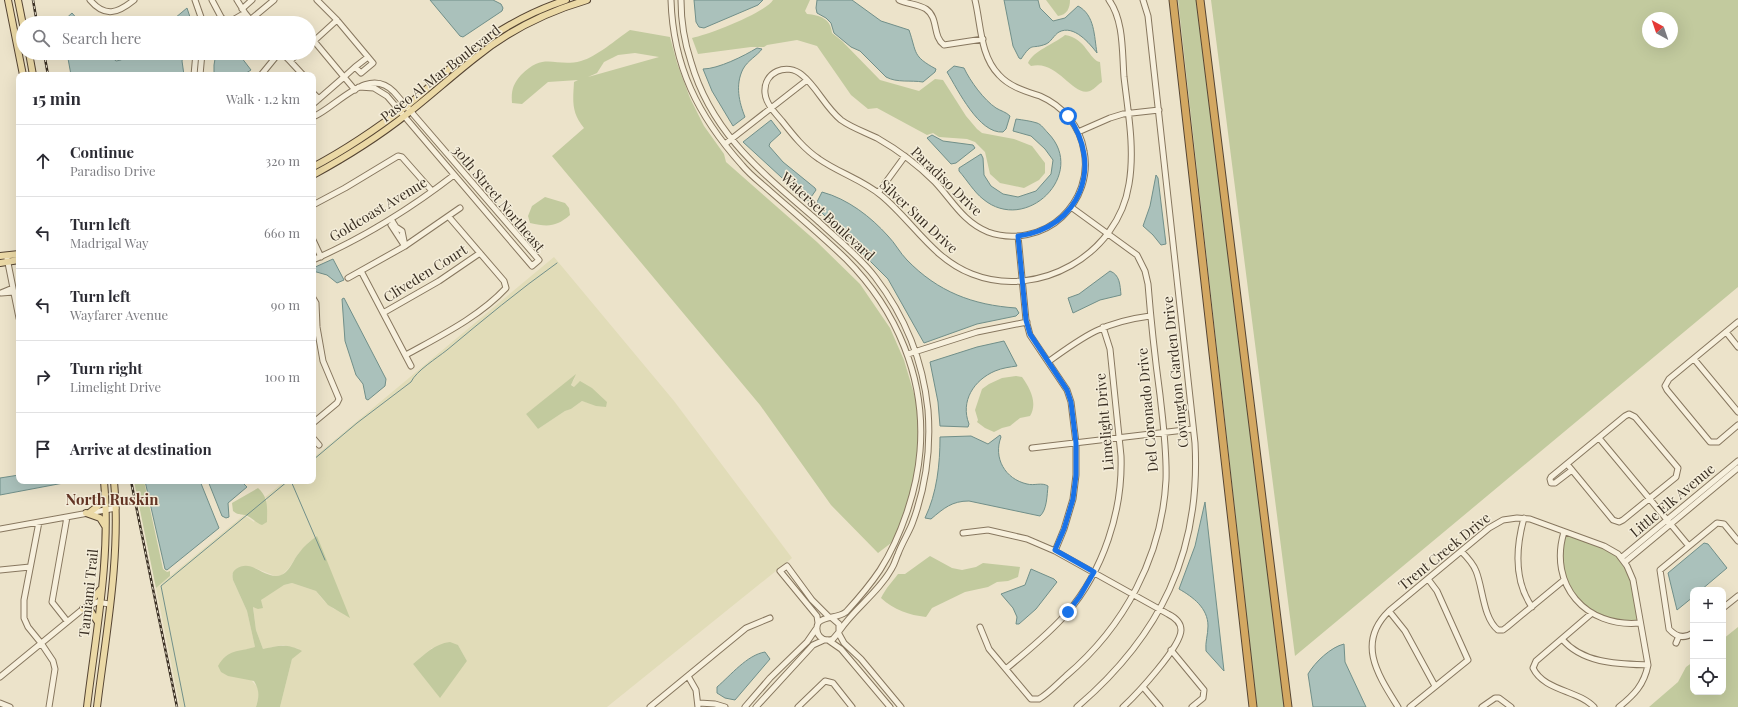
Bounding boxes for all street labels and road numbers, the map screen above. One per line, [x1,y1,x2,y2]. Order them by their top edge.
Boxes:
street label: Paseo Al Mar Boulevard [376,20,504,126]
street label: 30th Street Northeast [449,140,550,256]
street label: Paradiso Drive [907,142,987,220]
street label: Waterset Boulevard [776,167,879,265]
street label: Goldcoast Avenue [326,172,430,246]
street label: Silver Sun Drive [876,175,962,257]
street label: Cliveden Court [380,239,471,306]
street label: Covington Garden Drive [1158,295,1192,449]
street label: Del Coronado Drive [1132,347,1162,473]
street label: Limelight Drive [1090,372,1118,472]
street label: Little Elk Avenue [1626,459,1718,541]
street label: Trent Creek Drive [1394,508,1494,594]
street label: Tamiami Trail [74,548,102,638]

